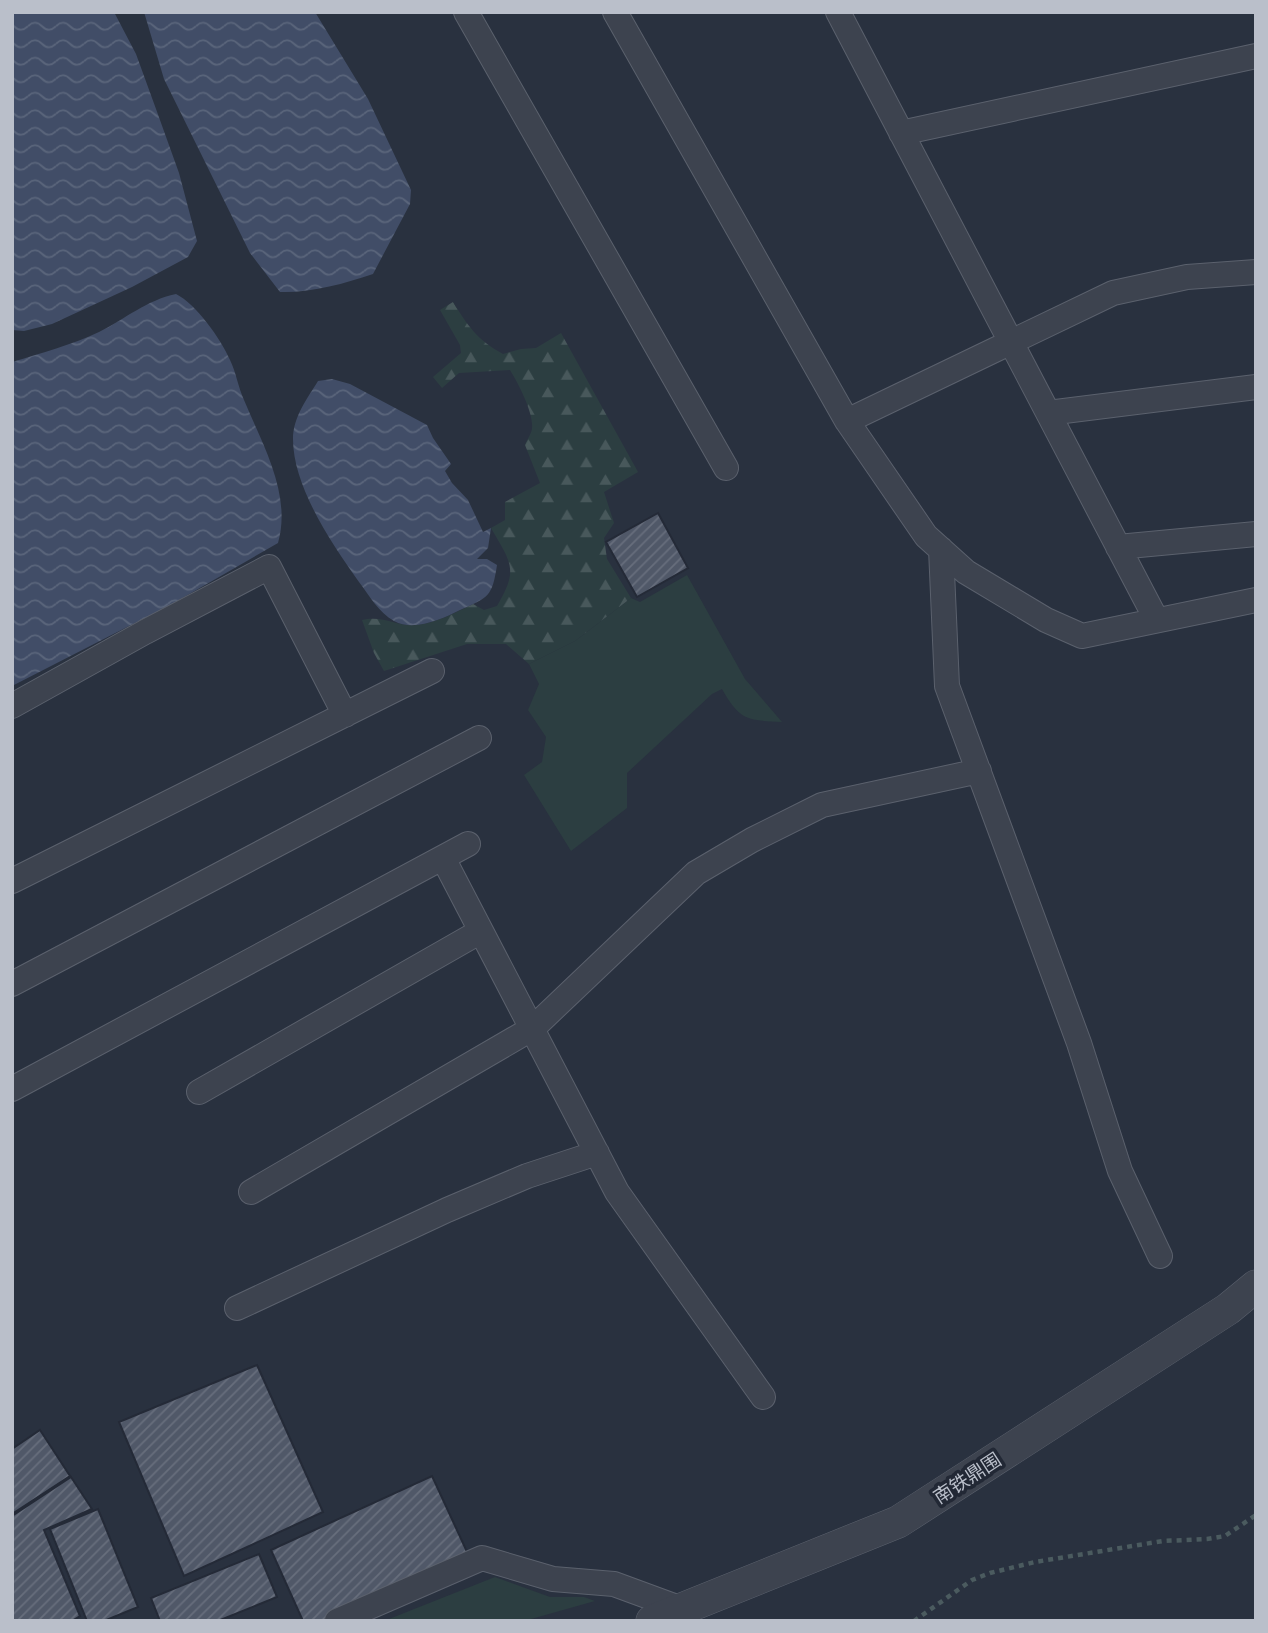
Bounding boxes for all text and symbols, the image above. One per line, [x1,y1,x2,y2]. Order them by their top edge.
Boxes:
street label: 南铁鼎围 [929,1447,1005,1509]

